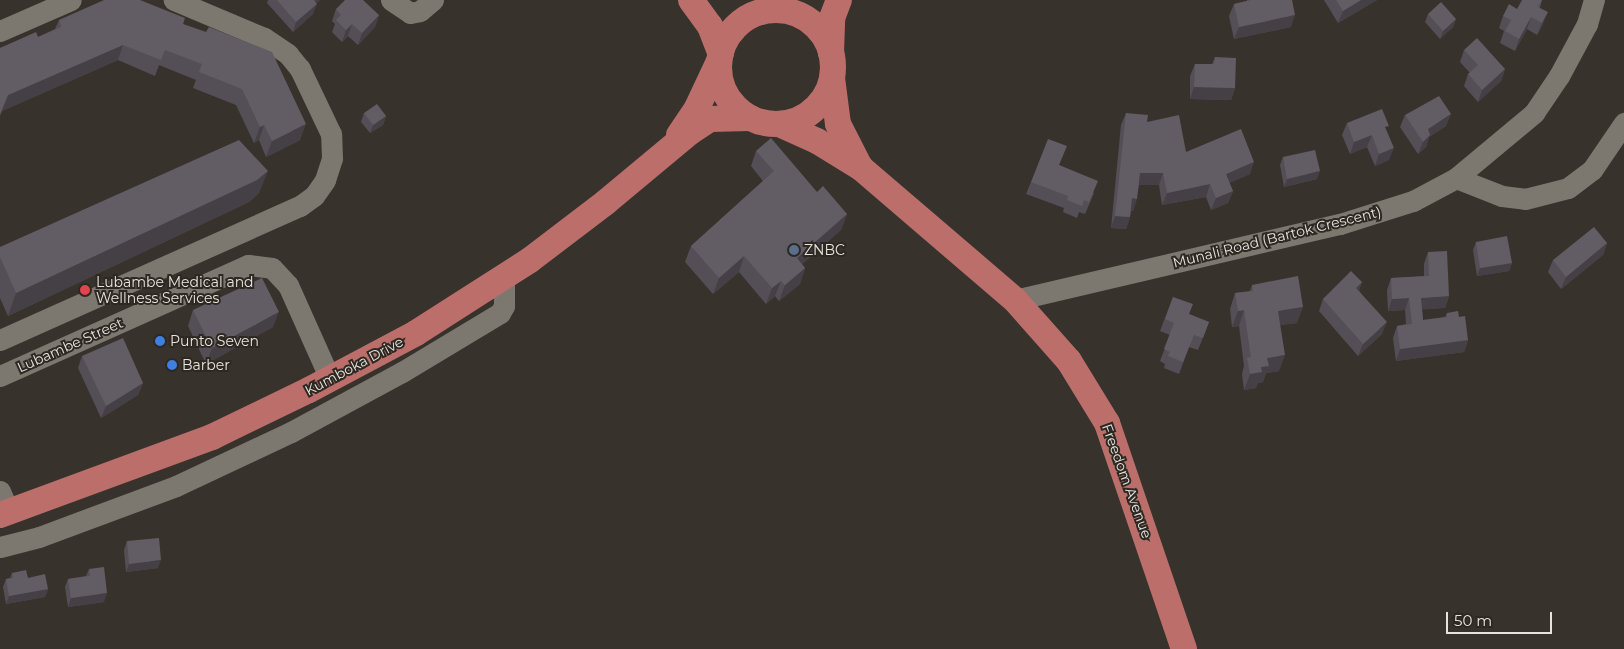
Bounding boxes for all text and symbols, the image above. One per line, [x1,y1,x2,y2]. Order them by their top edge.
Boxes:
street label: Munali Road (Bartok Crescent) [1171,203,1383,271]
place label: ZNBC [804,242,845,258]
marker: ZNBC [788,244,800,256]
place label: Lubambe Medical and Wellness Services [96,274,254,306]
marker: Lubambe Medical and Wellness Services [78,283,92,297]
street label: Lubambe Street [14,314,126,376]
place label: Punto Seven [170,333,259,349]
street label: Kumboka Drive [302,333,406,399]
marker: Punto Seven [154,335,166,347]
place label: Barber [182,357,230,373]
marker: Barber [166,359,178,371]
street label: Freedom Avenue [1098,421,1156,541]
scale bar [1449,602,1555,634]
text: 50 m [1454,611,1492,630]

